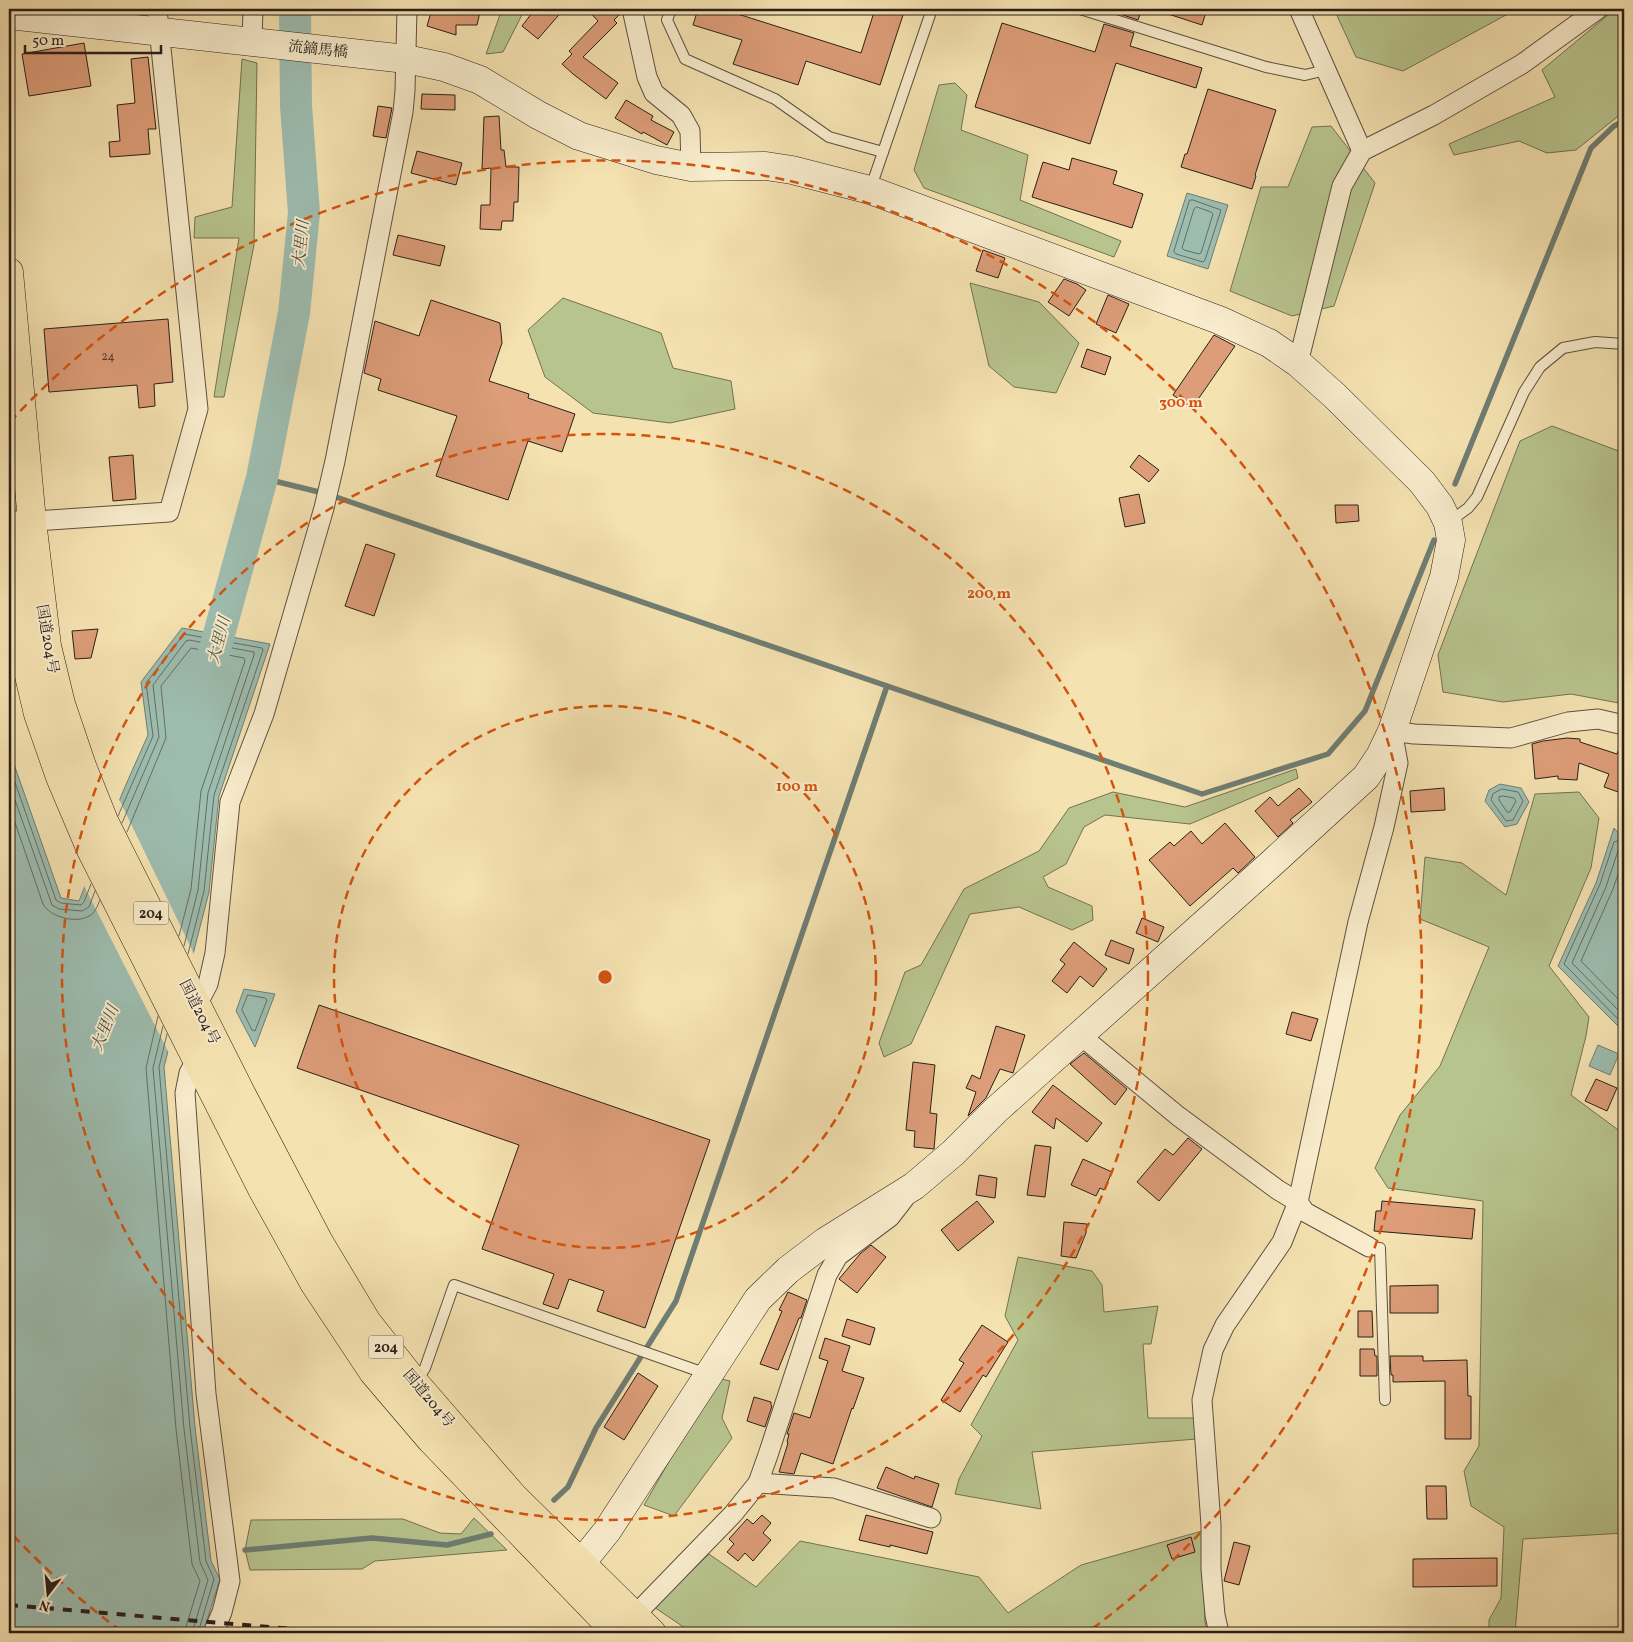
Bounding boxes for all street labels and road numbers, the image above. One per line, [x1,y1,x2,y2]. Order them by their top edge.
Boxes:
street label: 流鏑馬橋 [287,37,349,64]
street label: 国道204号 [30,603,63,676]
road number: 204 [134,901,168,924]
street label: 国道204号 [173,976,224,1049]
road number: 204 [368,1335,404,1358]
street label: 国道204号 [397,1365,459,1433]

